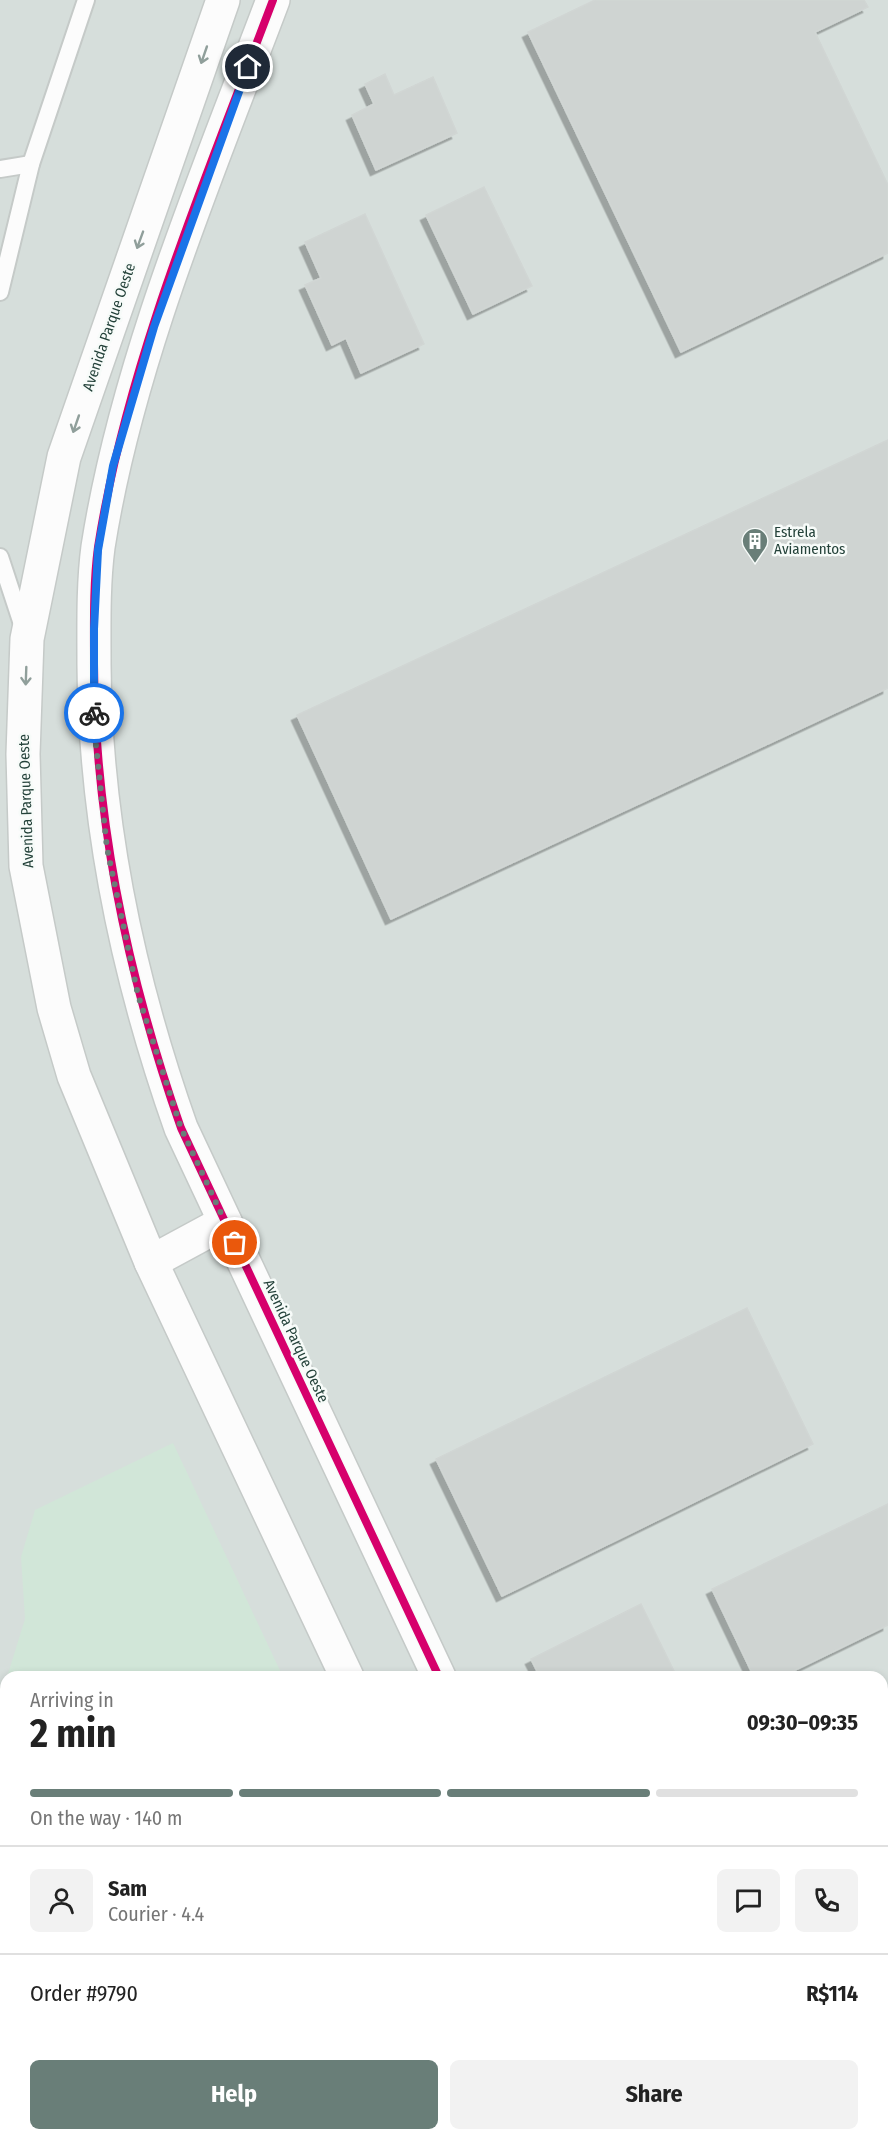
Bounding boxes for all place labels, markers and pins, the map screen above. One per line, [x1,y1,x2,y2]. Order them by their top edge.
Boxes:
pin [222,41,273,92]
place label: Estrela Aviamentos [774,523,846,558]
building icon: Estrela Aviamentos [740,526,770,564]
pin [209,1217,260,1268]

